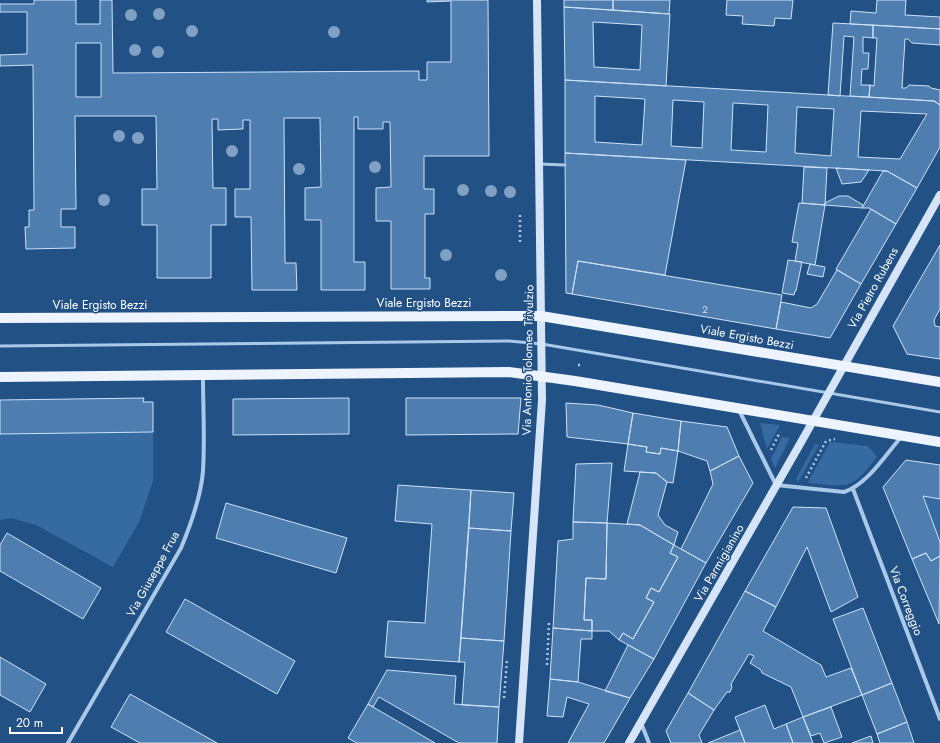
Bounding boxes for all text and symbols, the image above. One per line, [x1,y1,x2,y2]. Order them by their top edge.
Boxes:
street label: Via Pietro Rubens [843,244,903,332]
street label: Via Antonio Tolomeo Trivulzio [518,284,538,436]
street label: Viale Ergisto Bezzi [377,294,471,312]
street label: Viale Ergisto Bezzi [53,296,147,314]
house number: 2 [702,302,708,317]
street label: Viale Ergisto Bezzi [699,320,795,354]
street label: Via Parmigianino [689,520,749,605]
street label: Via Giuseppe Frua [122,528,184,620]
street label: Via Correggio [885,564,928,639]
scale bar [10,709,62,735]
text: 20 m [16,714,43,732]

